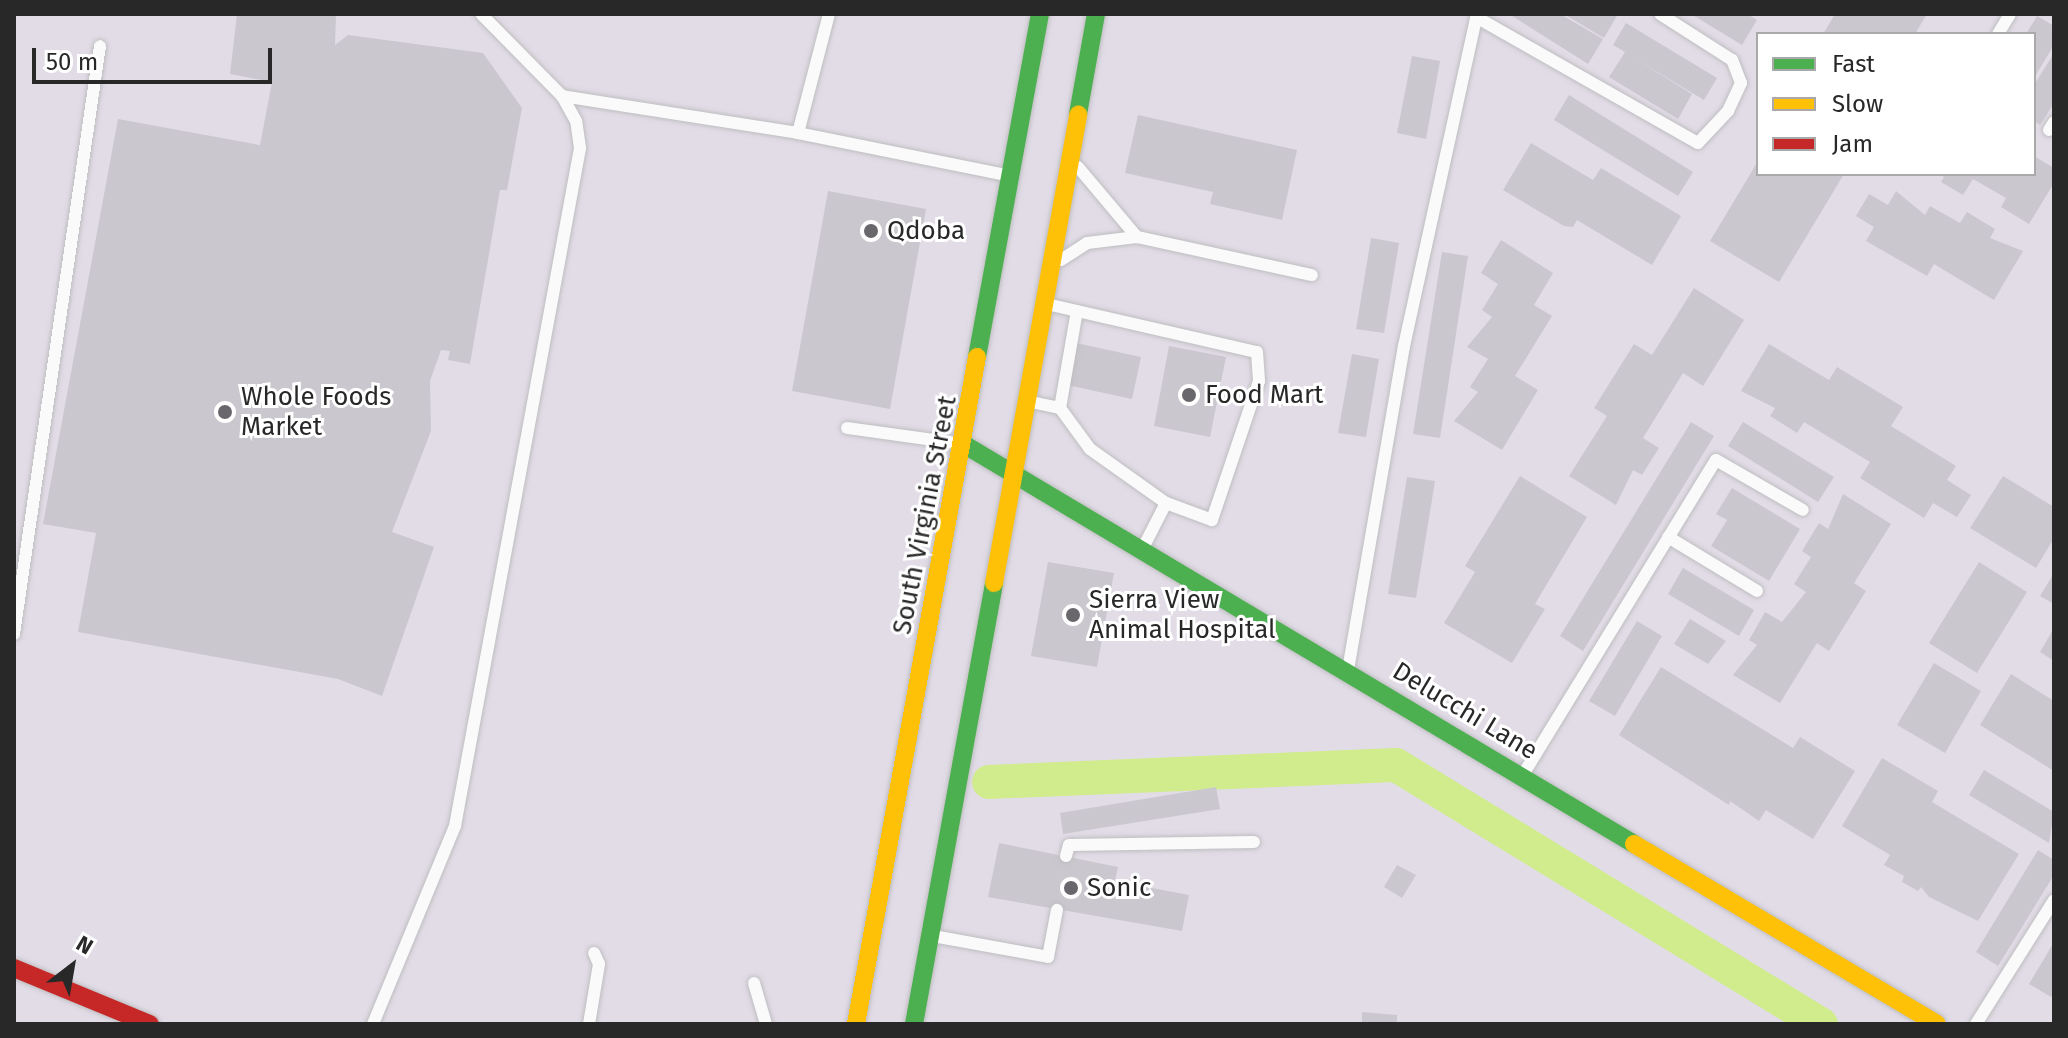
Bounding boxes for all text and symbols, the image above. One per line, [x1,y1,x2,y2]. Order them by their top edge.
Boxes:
scale bar [36,32,276,82]
legend [1756,32,2036,176]
text: 50 m [46,48,98,76]
text: Fast [1832,50,1875,78]
text: Slow [1832,90,1883,118]
text: Jam [1832,130,1873,158]
place label: Qdoba [887,215,965,247]
marker: Qdoba [862,222,880,240]
place label: Food Mart [1205,379,1323,411]
place label: Whole Foods Market [241,381,391,442]
marker: Food Mart [1180,386,1198,404]
street label: South Virginia Street [887,393,963,637]
marker: Whole Foods Market [216,403,234,421]
place label: Sierra View Animal Hospital [1089,584,1276,646]
marker: Sierra View Animal Hospital [1064,606,1082,624]
street label: Delucchi Lane [1387,655,1543,767]
place label: Sonic [1087,872,1151,904]
marker: Sonic [1062,879,1080,897]
north arrow [32,926,112,1006]
text: N [71,930,98,960]

